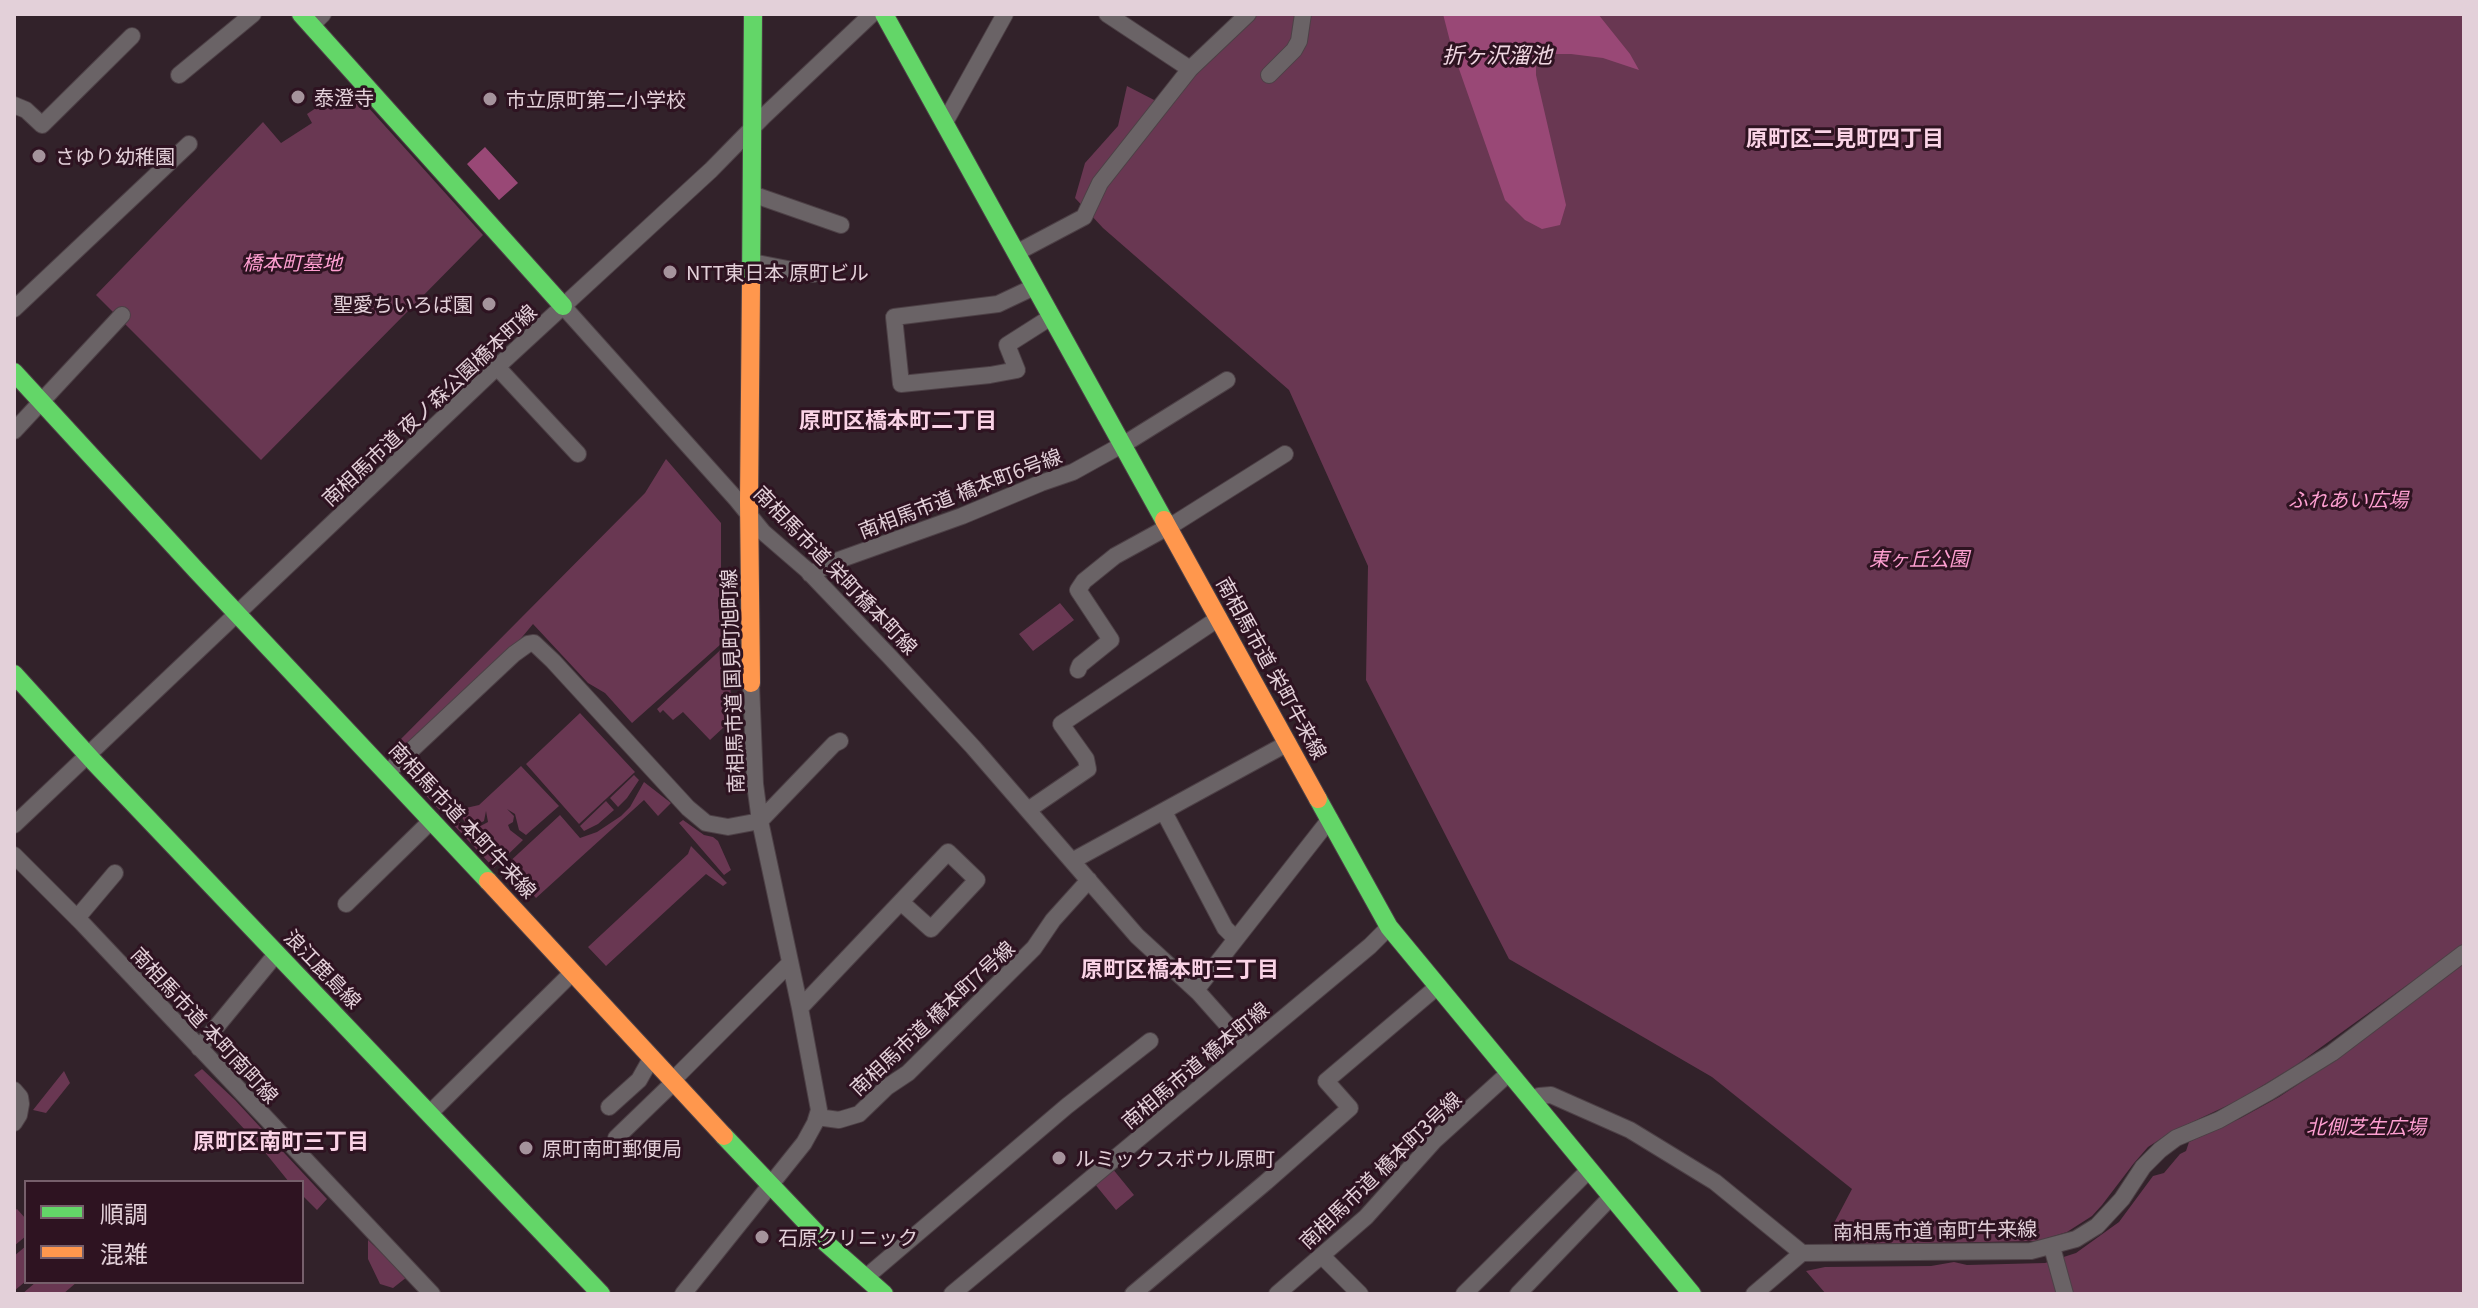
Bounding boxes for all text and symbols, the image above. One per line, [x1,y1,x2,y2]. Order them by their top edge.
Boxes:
water label: 折ヶ沢溜池 [1442,42,1552,68]
place label: 泰澄寺 [314,85,374,109]
place label: 市立原町第二小学校 [506,87,686,111]
marker: 泰澄寺 [289,88,307,106]
marker: 市立原町第二小学校 [481,90,499,108]
district label: 原町区二見町四丁目 [1746,125,1944,151]
place label: さゆり幼稚園 [55,144,175,168]
marker: さゆり幼稚園 [30,147,48,165]
park label: 橋本町墓地 [242,250,342,274]
place label: NTT東日本 原町ビル [686,260,869,284]
marker: NTT東日本 原町ビル [661,263,679,281]
place label: 聖愛ちいろば園 [333,292,473,316]
marker: 聖愛ちいろば園 [480,295,498,313]
street label: 南相馬市道 夜ノ森公園橋本町線 [317,299,541,511]
district label: 原町区橋本町二丁目 [799,407,997,433]
street label: 南相馬市道 橋本町6号線 [855,443,1065,543]
street label: 南相馬市道 栄町橋本町線 [749,481,923,659]
park label: ふれあい広場 [2288,487,2408,511]
park label: 東ヶ丘公園 [1869,546,1969,570]
street label: 南相馬市道 国見町旭町線 [716,568,748,794]
street label: 南相馬市道 栄町牛来線 [1212,573,1332,763]
street label: 南相馬市道 本町牛来線 [384,737,542,903]
street label: 浪江鹿島線 [280,925,366,1013]
street label: 南相馬市道 橋本町7号線 [845,936,1019,1100]
street label: 南相馬市道 本町南町線 [126,942,284,1108]
district label: 原町区橋本町三丁目 [1081,956,1279,982]
street label: 南相馬市道 橋本町線 [1117,997,1273,1133]
street label: 南相馬市道 橋本町3号線 [1294,1086,1466,1254]
park label: 北側芝生広場 [2306,1114,2426,1138]
district label: 原町区南町三丁目 [193,1128,369,1154]
place label: 原町南町郵便局 [542,1136,682,1160]
marker: 原町南町郵便局 [517,1139,535,1157]
place label: ルミックスボウル原町 [1075,1146,1275,1170]
marker: ルミックスボウル原町 [1050,1149,1068,1167]
legend [24,1180,304,1284]
text: 順調 [100,1195,148,1230]
street label: 南相馬市道 南町牛来線 [1833,1216,2037,1244]
place label: 石原クリニック [778,1225,918,1249]
marker: 石原クリニック [753,1228,771,1246]
text: 混雑 [100,1235,148,1270]

